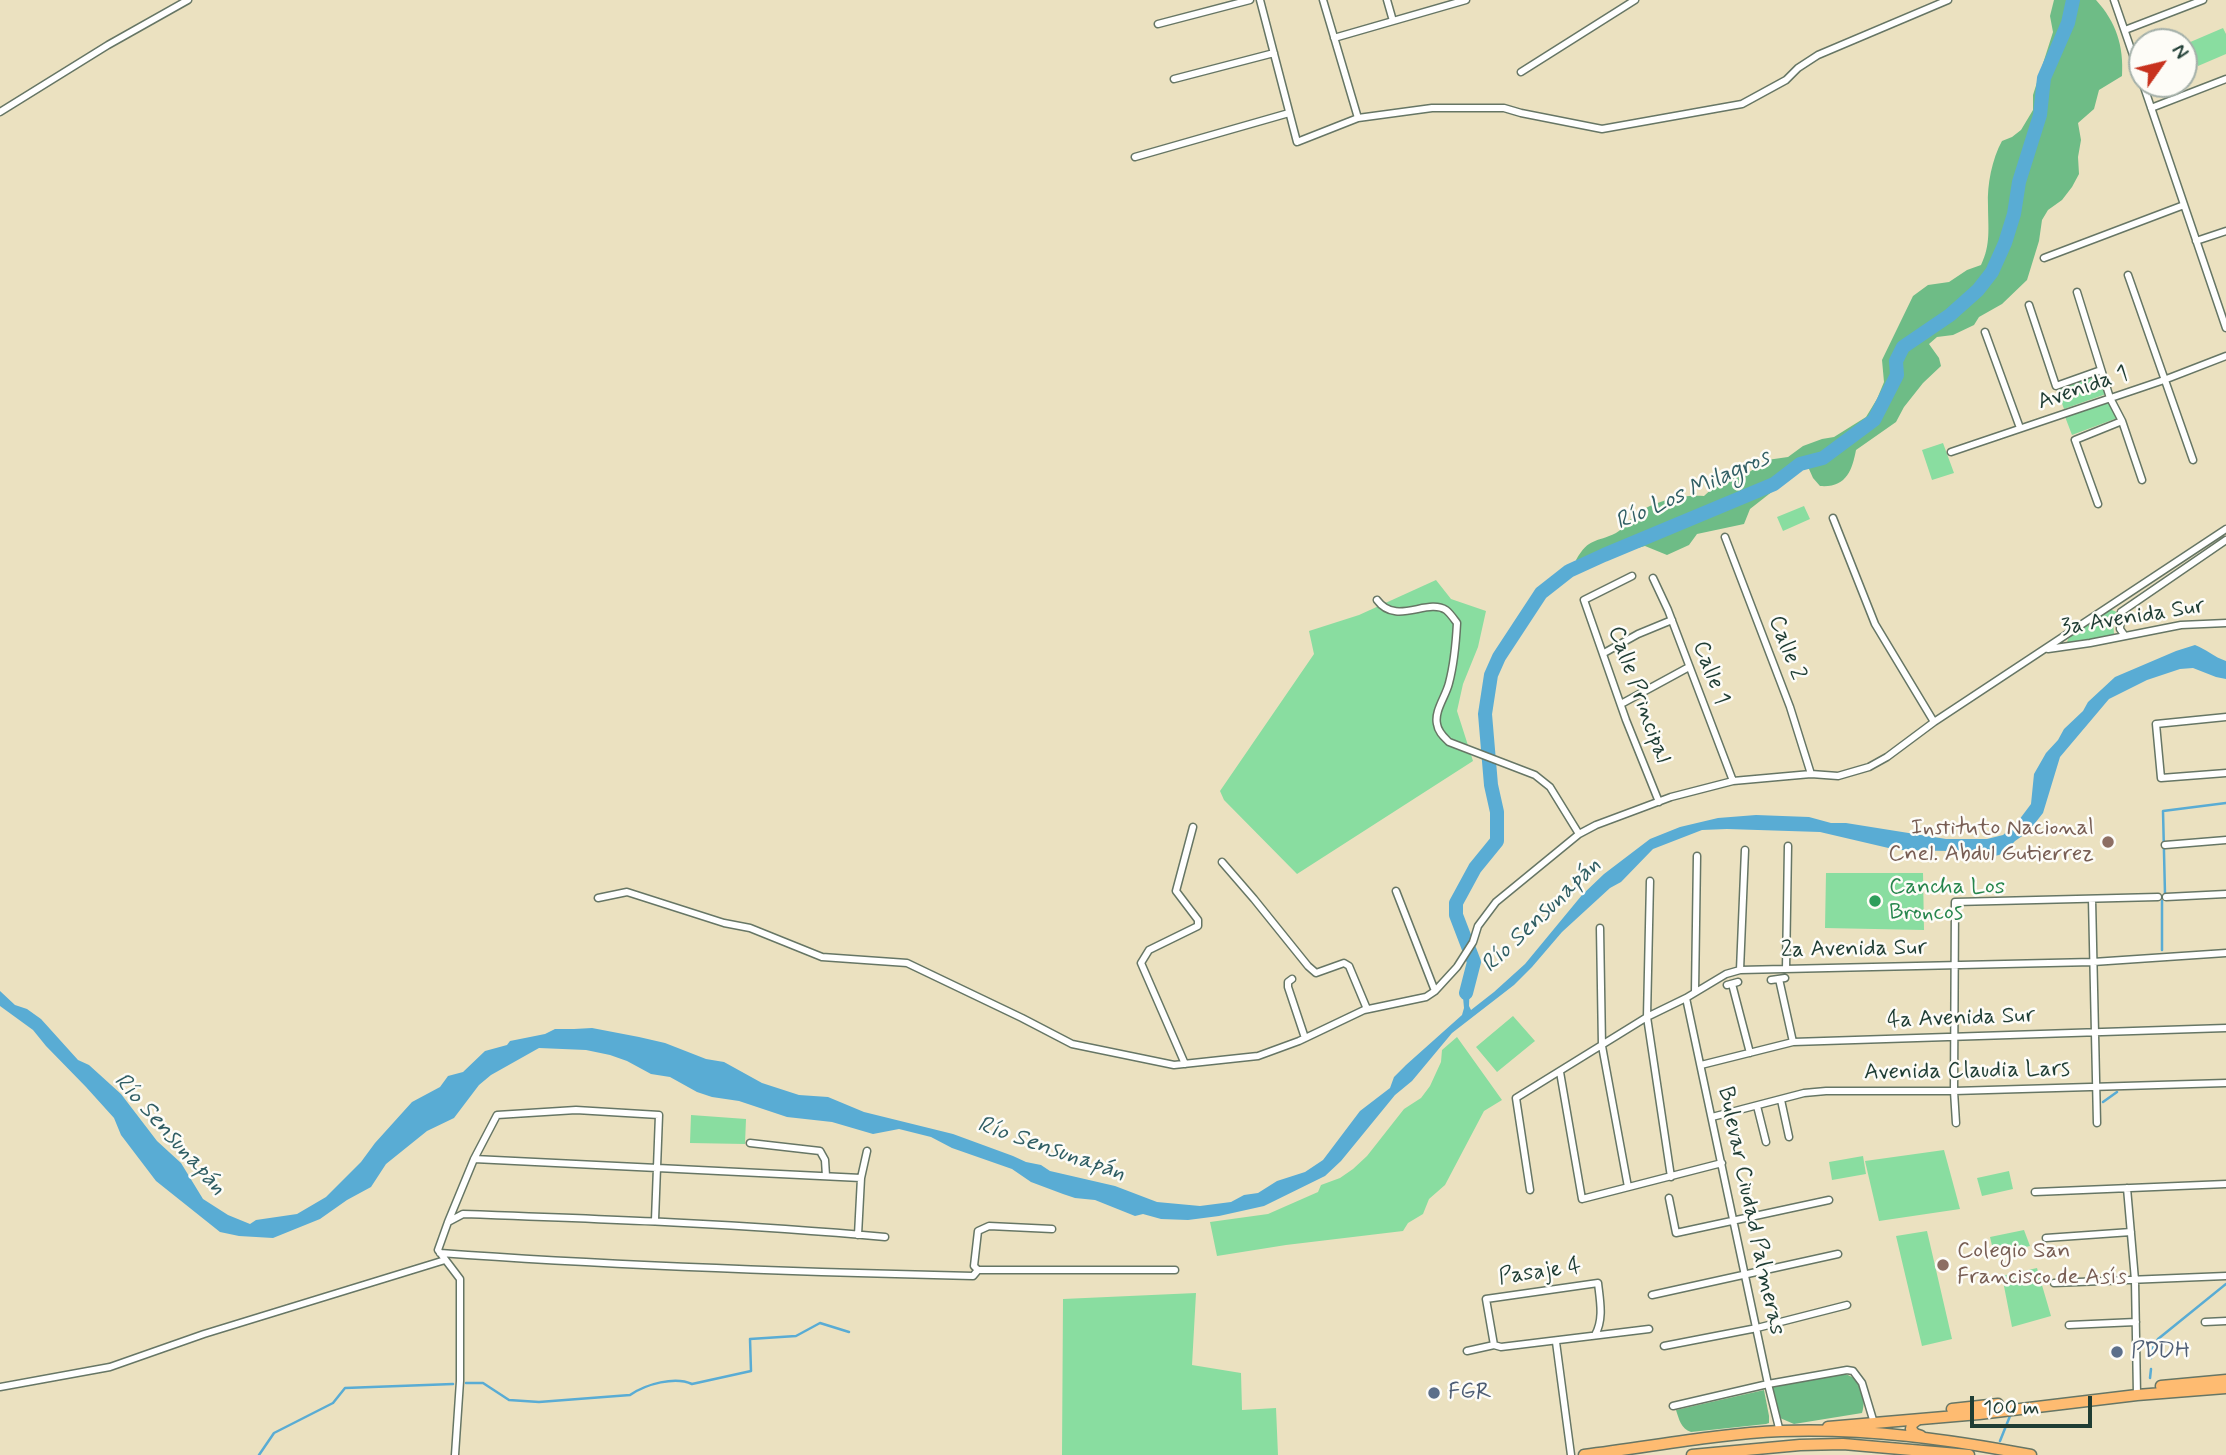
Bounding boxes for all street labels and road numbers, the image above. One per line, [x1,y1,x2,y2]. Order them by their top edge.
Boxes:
street label: Avenida 1 [2034,361,2132,417]
street label: 3a Avenida Sur [2059,593,2207,643]
street label: Calle 2 [1761,612,1811,684]
street label: Calle Principal [1600,623,1676,767]
street label: Calle 1 [1685,637,1735,709]
street label: 2a Avenida Sur [1781,935,1927,965]
street label: 4a Avenida Sur [1886,1003,2036,1035]
street label: Avenida Claudia Lars [1864,1056,2070,1088]
street label: Bulevar Ciudad Palmeras [1710,1084,1790,1338]
street label: Pasaje 4 [1497,1254,1583,1292]

